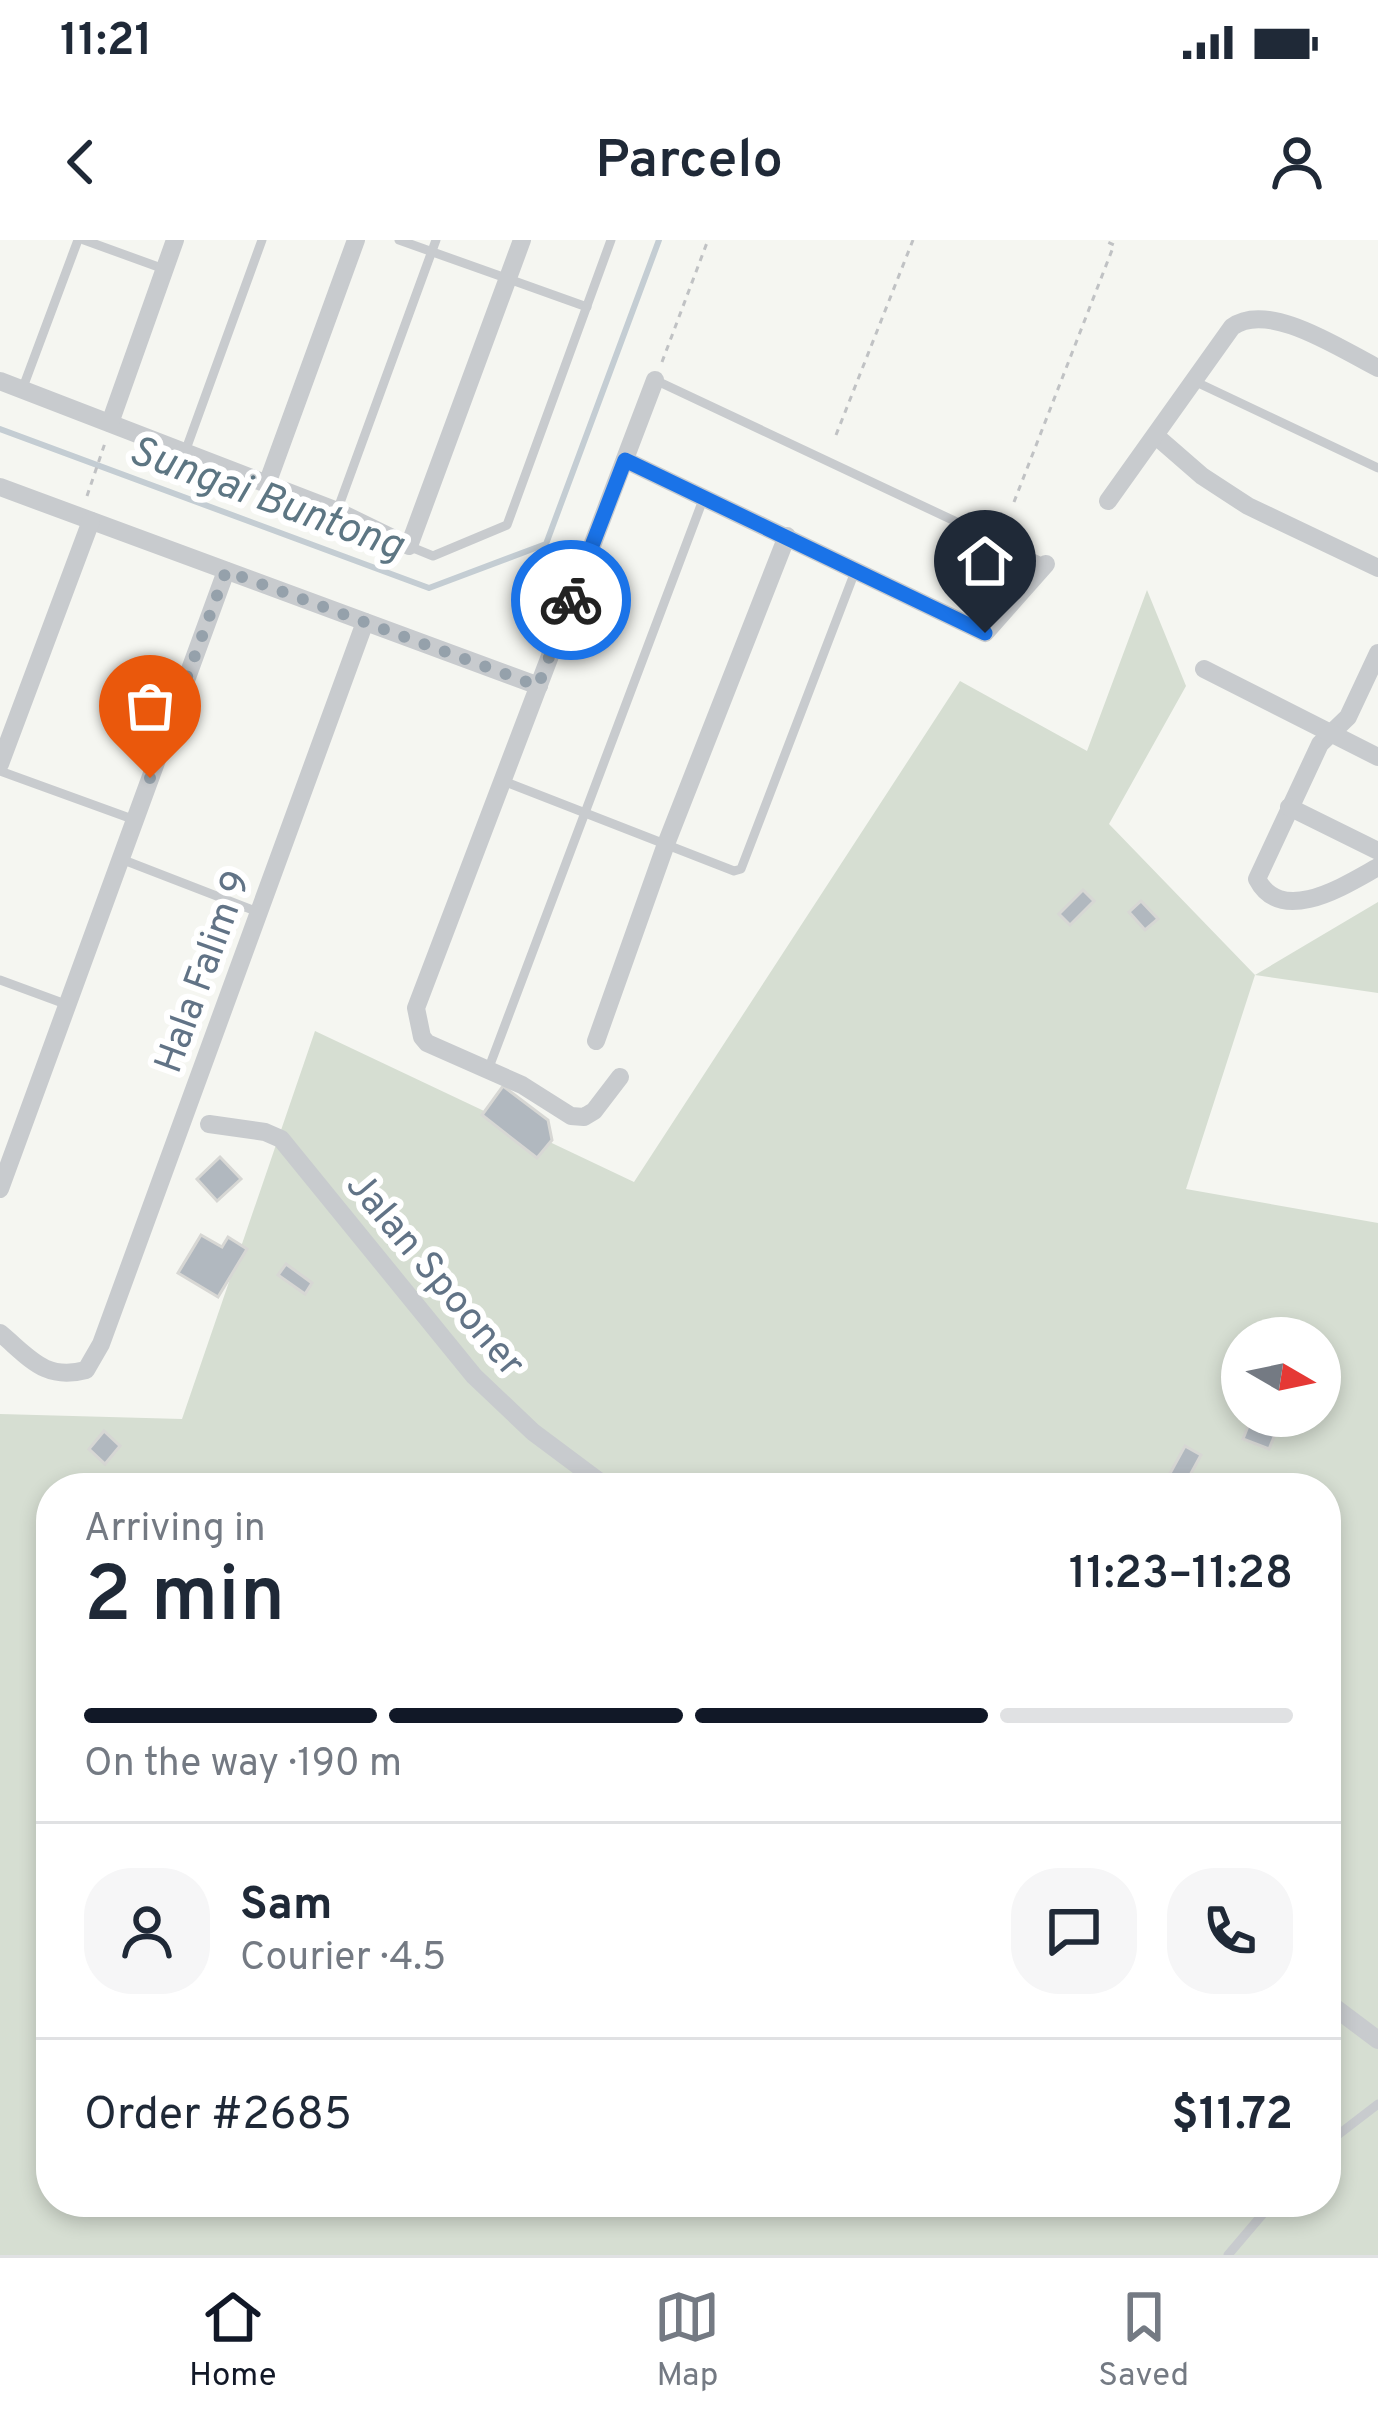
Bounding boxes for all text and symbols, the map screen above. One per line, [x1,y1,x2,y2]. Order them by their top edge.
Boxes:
text: 11:21 [60,14,152,71]
text: Parcelo [595,128,783,197]
icon: back [48,129,114,195]
icon: person [1264,129,1330,195]
water label: Sungai Buntong [121,426,411,575]
pin [934,510,1036,633]
icon: home [952,528,1018,594]
courier [511,540,631,660]
icon: bike [538,567,604,633]
pin [99,655,201,778]
icon: bag [117,673,183,739]
street label: Hala Falim 9 [146,865,264,1080]
street label: Jalan Spooner [333,1163,534,1389]
north arrow [1221,1317,1341,1437]
map controls [1221,1317,1341,1437]
text: Arriving in [84,1506,266,1555]
text: 11:23–11:28 [1069,1547,1293,1604]
text: 2 min [84,1550,285,1649]
text: On the way · 190 m [84,1741,402,1790]
button: person [84,1868,210,1994]
button: chat [1011,1868,1137,1994]
button: phone [1167,1868,1293,1994]
text: Sam [240,1878,332,1935]
text: Courier · 4.5 [240,1935,446,1984]
text: Order #2685 [84,2088,352,2145]
text: $11.72 [1172,2088,1293,2145]
tab: Home [189,2284,277,2398]
tab: Map [654,2284,720,2398]
tab: Saved [1098,2284,1189,2398]

